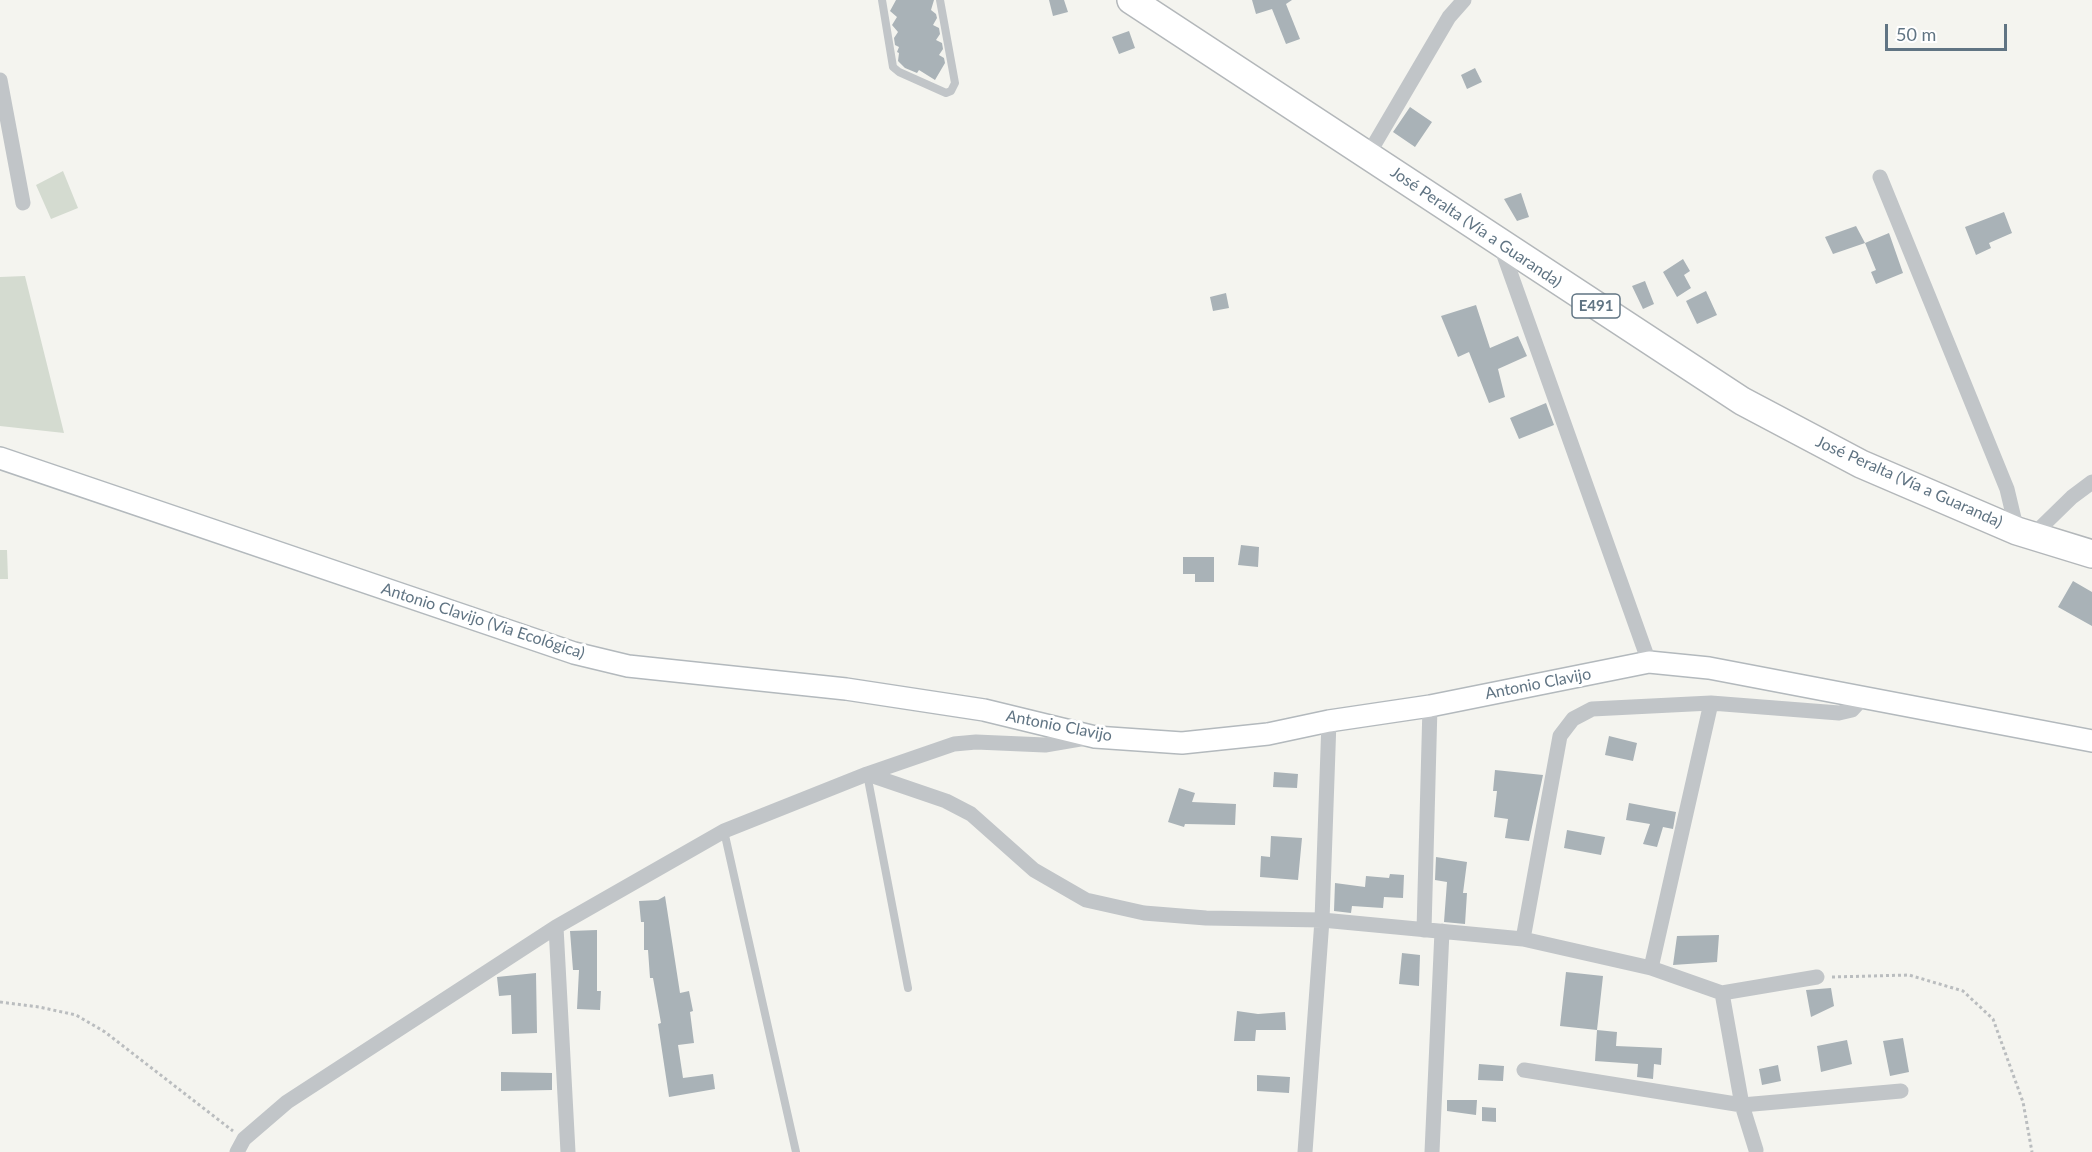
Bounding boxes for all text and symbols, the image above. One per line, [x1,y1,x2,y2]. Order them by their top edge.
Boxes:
scale bar [1888,12,2010,50]
text: 50 m [1896,23,1936,45]
street label: José Peralta (Vía a Guaranda) [1387,162,1565,292]
road number: E491 [1572,294,1620,318]
street label: José Peralta (Vía a Guaranda) [1813,432,2005,532]
street label: Antonio Clavijo (Via Ecológica) [379,579,587,663]
street label: Antonio Clavijo [1483,664,1593,704]
street label: Antonio Clavijo [1004,706,1114,746]

